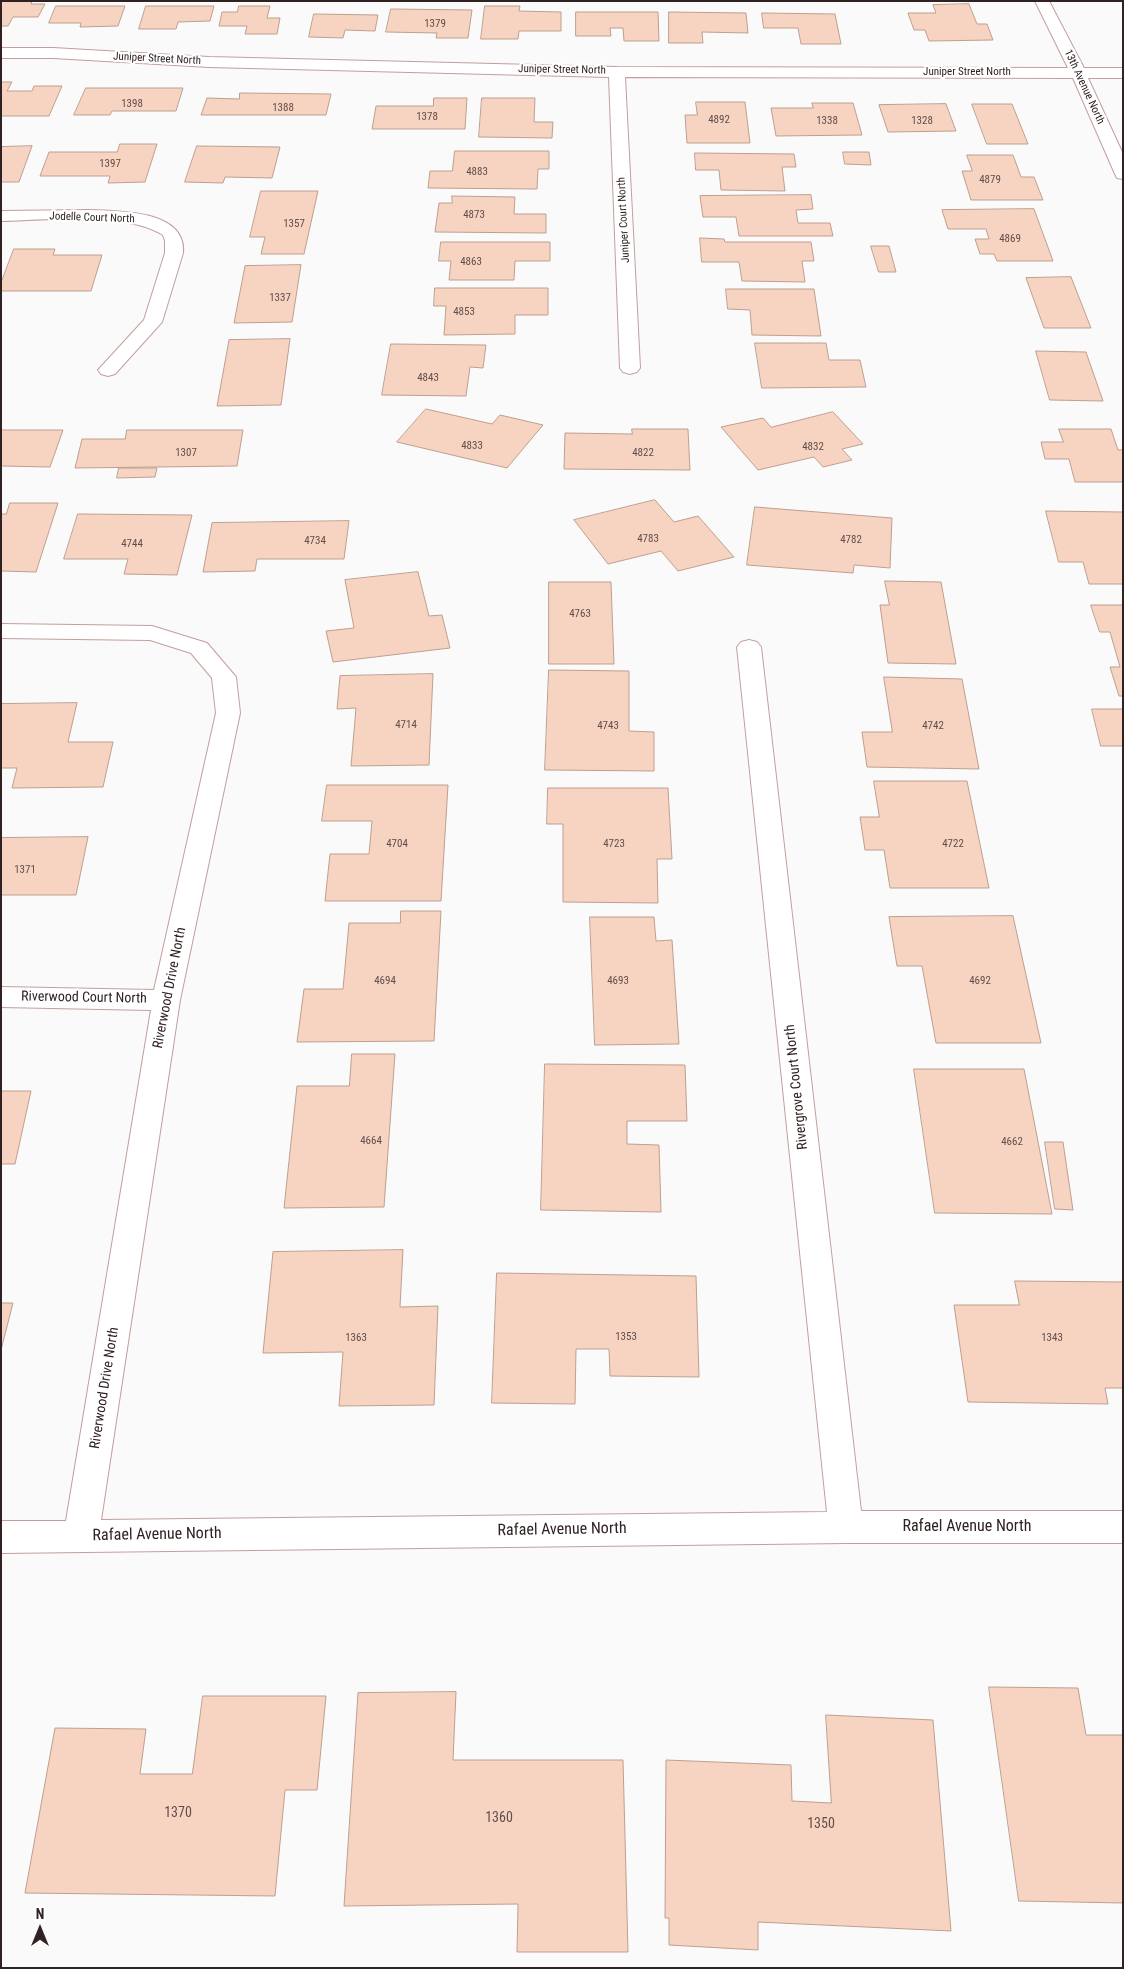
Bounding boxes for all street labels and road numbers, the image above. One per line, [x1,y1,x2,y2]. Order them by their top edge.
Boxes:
street label: 13th Avenue North [1061,48,1107,126]
street label: Juniper Street North [113,50,201,68]
street label: Juniper Street North [518,63,606,77]
street label: Juniper Street North [923,65,1011,79]
street label: Juniper Court North [615,177,633,263]
street label: Jodelle Court North [49,210,135,226]
street label: Riverwood Drive North [150,926,190,1050]
street label: Riverwood Court North [21,989,147,1007]
street label: Rivergrove Court North [782,1024,812,1150]
street label: Riverwood Drive North [87,1326,123,1450]
street label: Rafael Avenue North [902,1517,1032,1537]
street label: Rafael Avenue North [497,1519,627,1541]
street label: Rafael Avenue North [92,1524,222,1546]

